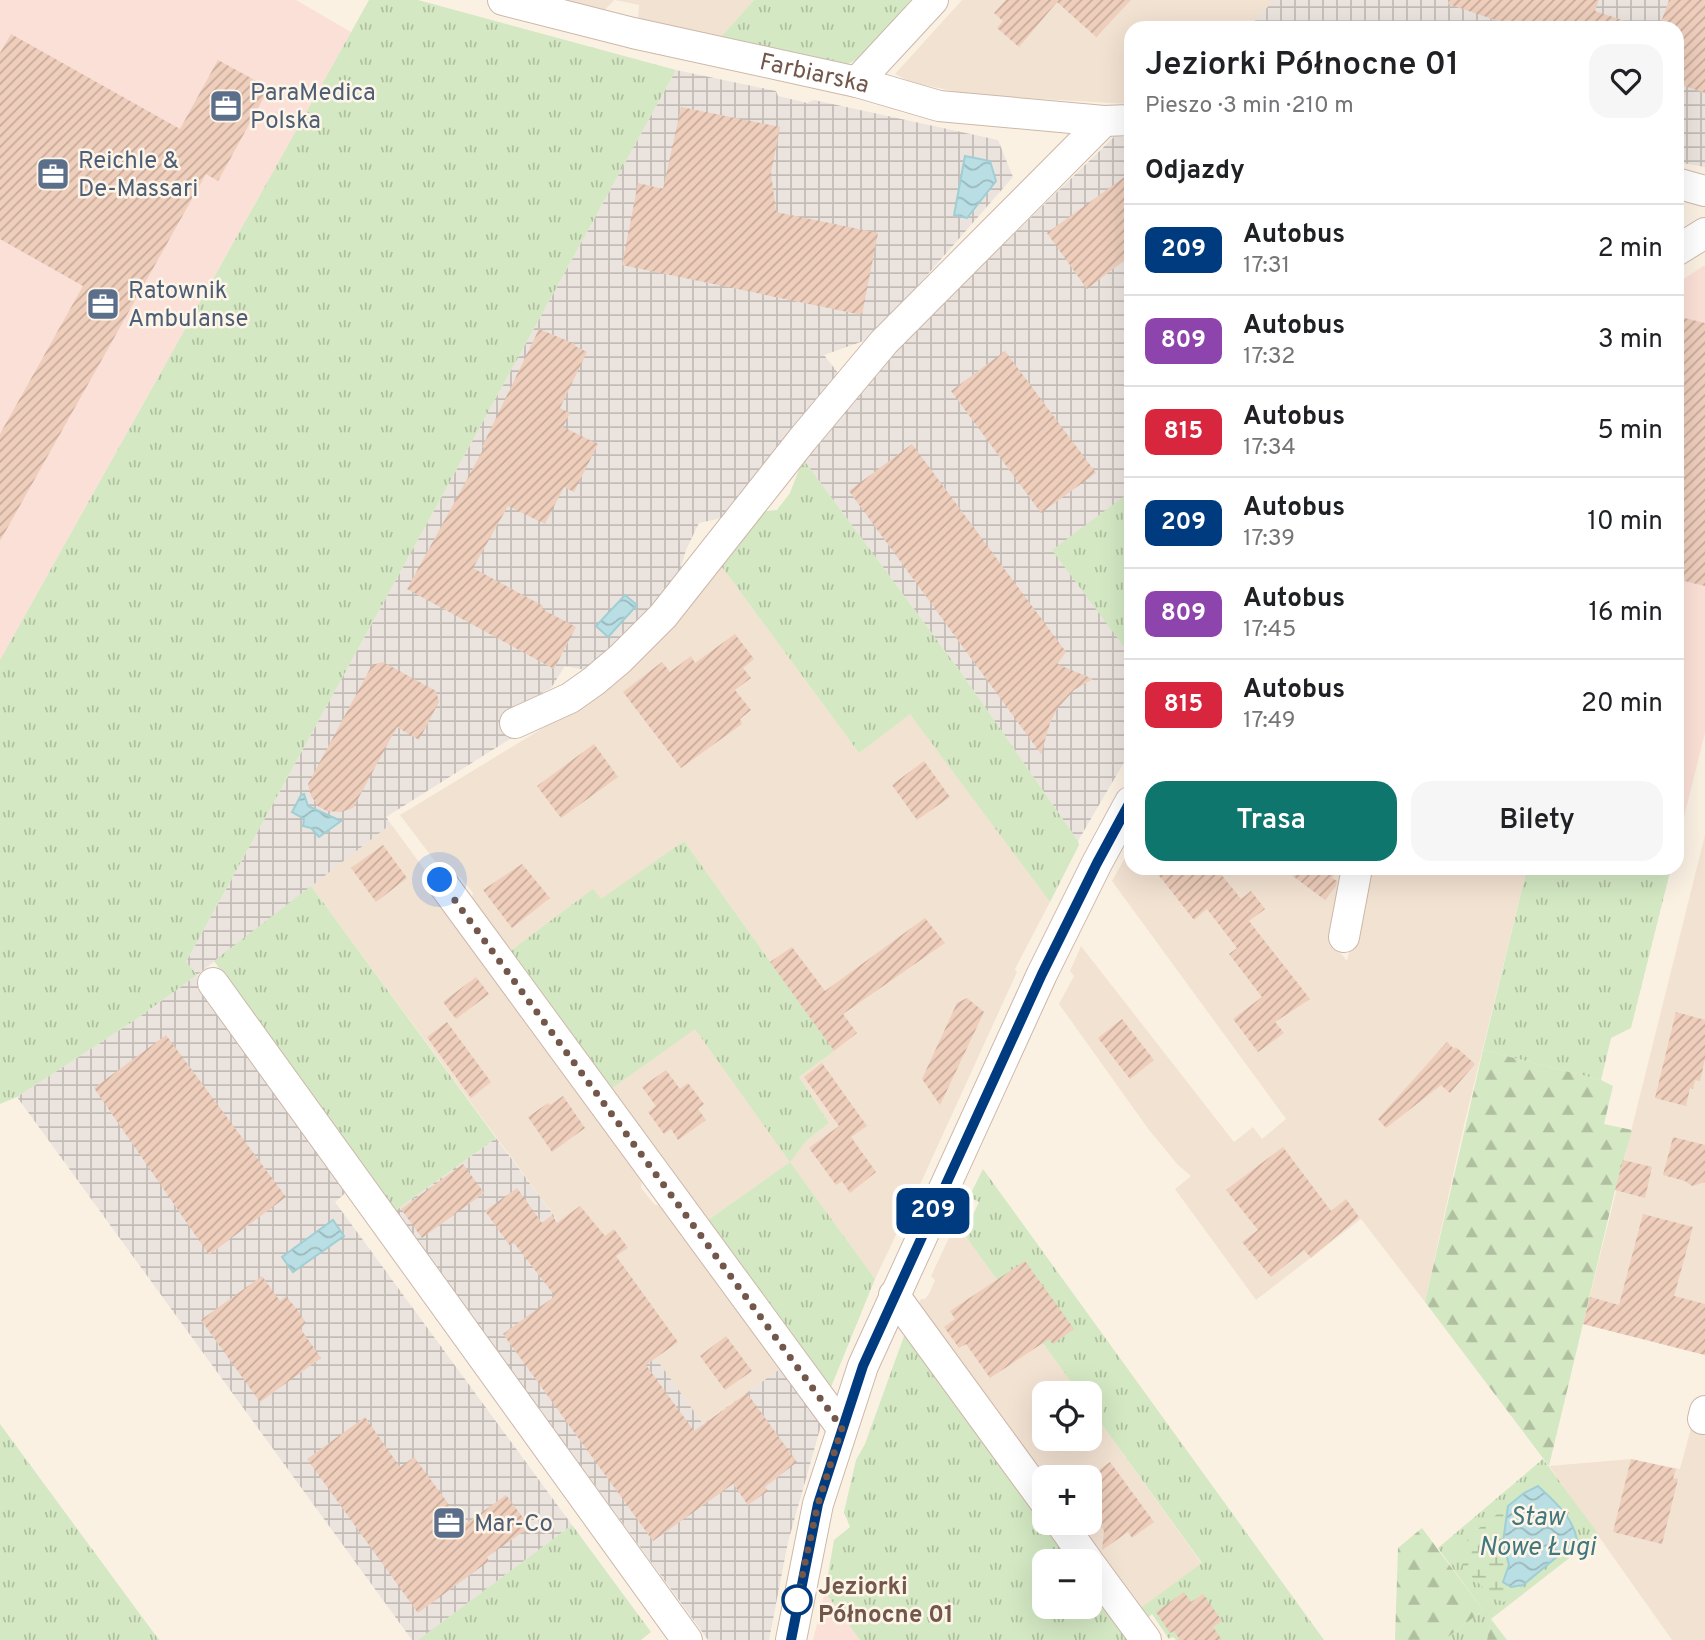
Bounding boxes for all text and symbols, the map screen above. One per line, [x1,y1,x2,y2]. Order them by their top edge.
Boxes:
button: heart [1589,44,1663,118]
text: Jeziorki Północne 01 [1145,45,1459,87]
street label: Farbiarska [757,48,872,102]
place label: ParaMedica Polska [250,79,376,137]
office icon: ParaMedica Polska [207,87,245,125]
text: Pieszo · 3 min · 210 m [1145,92,1354,121]
place label: Reichle & De-Massari [78,147,198,205]
office icon: Reichle & De-Massari [34,155,72,193]
text: Odjazdy [1145,155,1245,188]
text: Autobus [1243,219,1345,252]
text: 2 min [1598,233,1663,266]
text: 209 [1161,235,1206,265]
text: 17:31 [1243,252,1290,281]
place label: Ratownik Ambulanse [128,277,248,335]
office icon: Ratownik Ambulanse [84,285,122,323]
text: Autobus [1243,310,1345,343]
text: 3 min [1598,324,1663,357]
text: 809 [1161,326,1206,356]
text: 17:32 [1243,343,1295,372]
text: Autobus [1243,401,1345,434]
text: 5 min [1597,415,1663,448]
text: 815 [1164,417,1203,447]
text: 17:34 [1243,434,1296,463]
text: Autobus [1243,492,1345,525]
text: 10 min [1587,506,1663,539]
text: 209 [1161,508,1206,538]
text: 17:39 [1243,525,1295,554]
text: Autobus [1243,583,1345,616]
text: 16 min [1588,597,1663,630]
text: 809 [1161,599,1206,629]
text: 17:45 [1243,616,1296,645]
text: Autobus [1243,674,1345,707]
text: 20 min [1581,688,1663,721]
text: 815 [1164,690,1203,720]
text: 17:49 [1243,707,1295,736]
button: Trasa [1145,781,1397,861]
button: Bilety [1411,781,1663,861]
your location [422,862,457,897]
line badge: 209 [893,1188,973,1234]
text: 209 [910,1196,956,1226]
map controls [1032,1381,1102,1619]
button: locate [1032,1381,1102,1451]
button: + [1032,1465,1102,1535]
water label: Staw Nowe Ługi [1479,1502,1597,1565]
office icon: Mar-Co [430,1504,468,1542]
place label: Mar-Co [474,1510,553,1540]
button: − [1032,1549,1102,1619]
place label: Jeziorki Północne 01 [818,1573,954,1631]
marker: Jeziorki Północne 01 [782,1585,812,1615]

